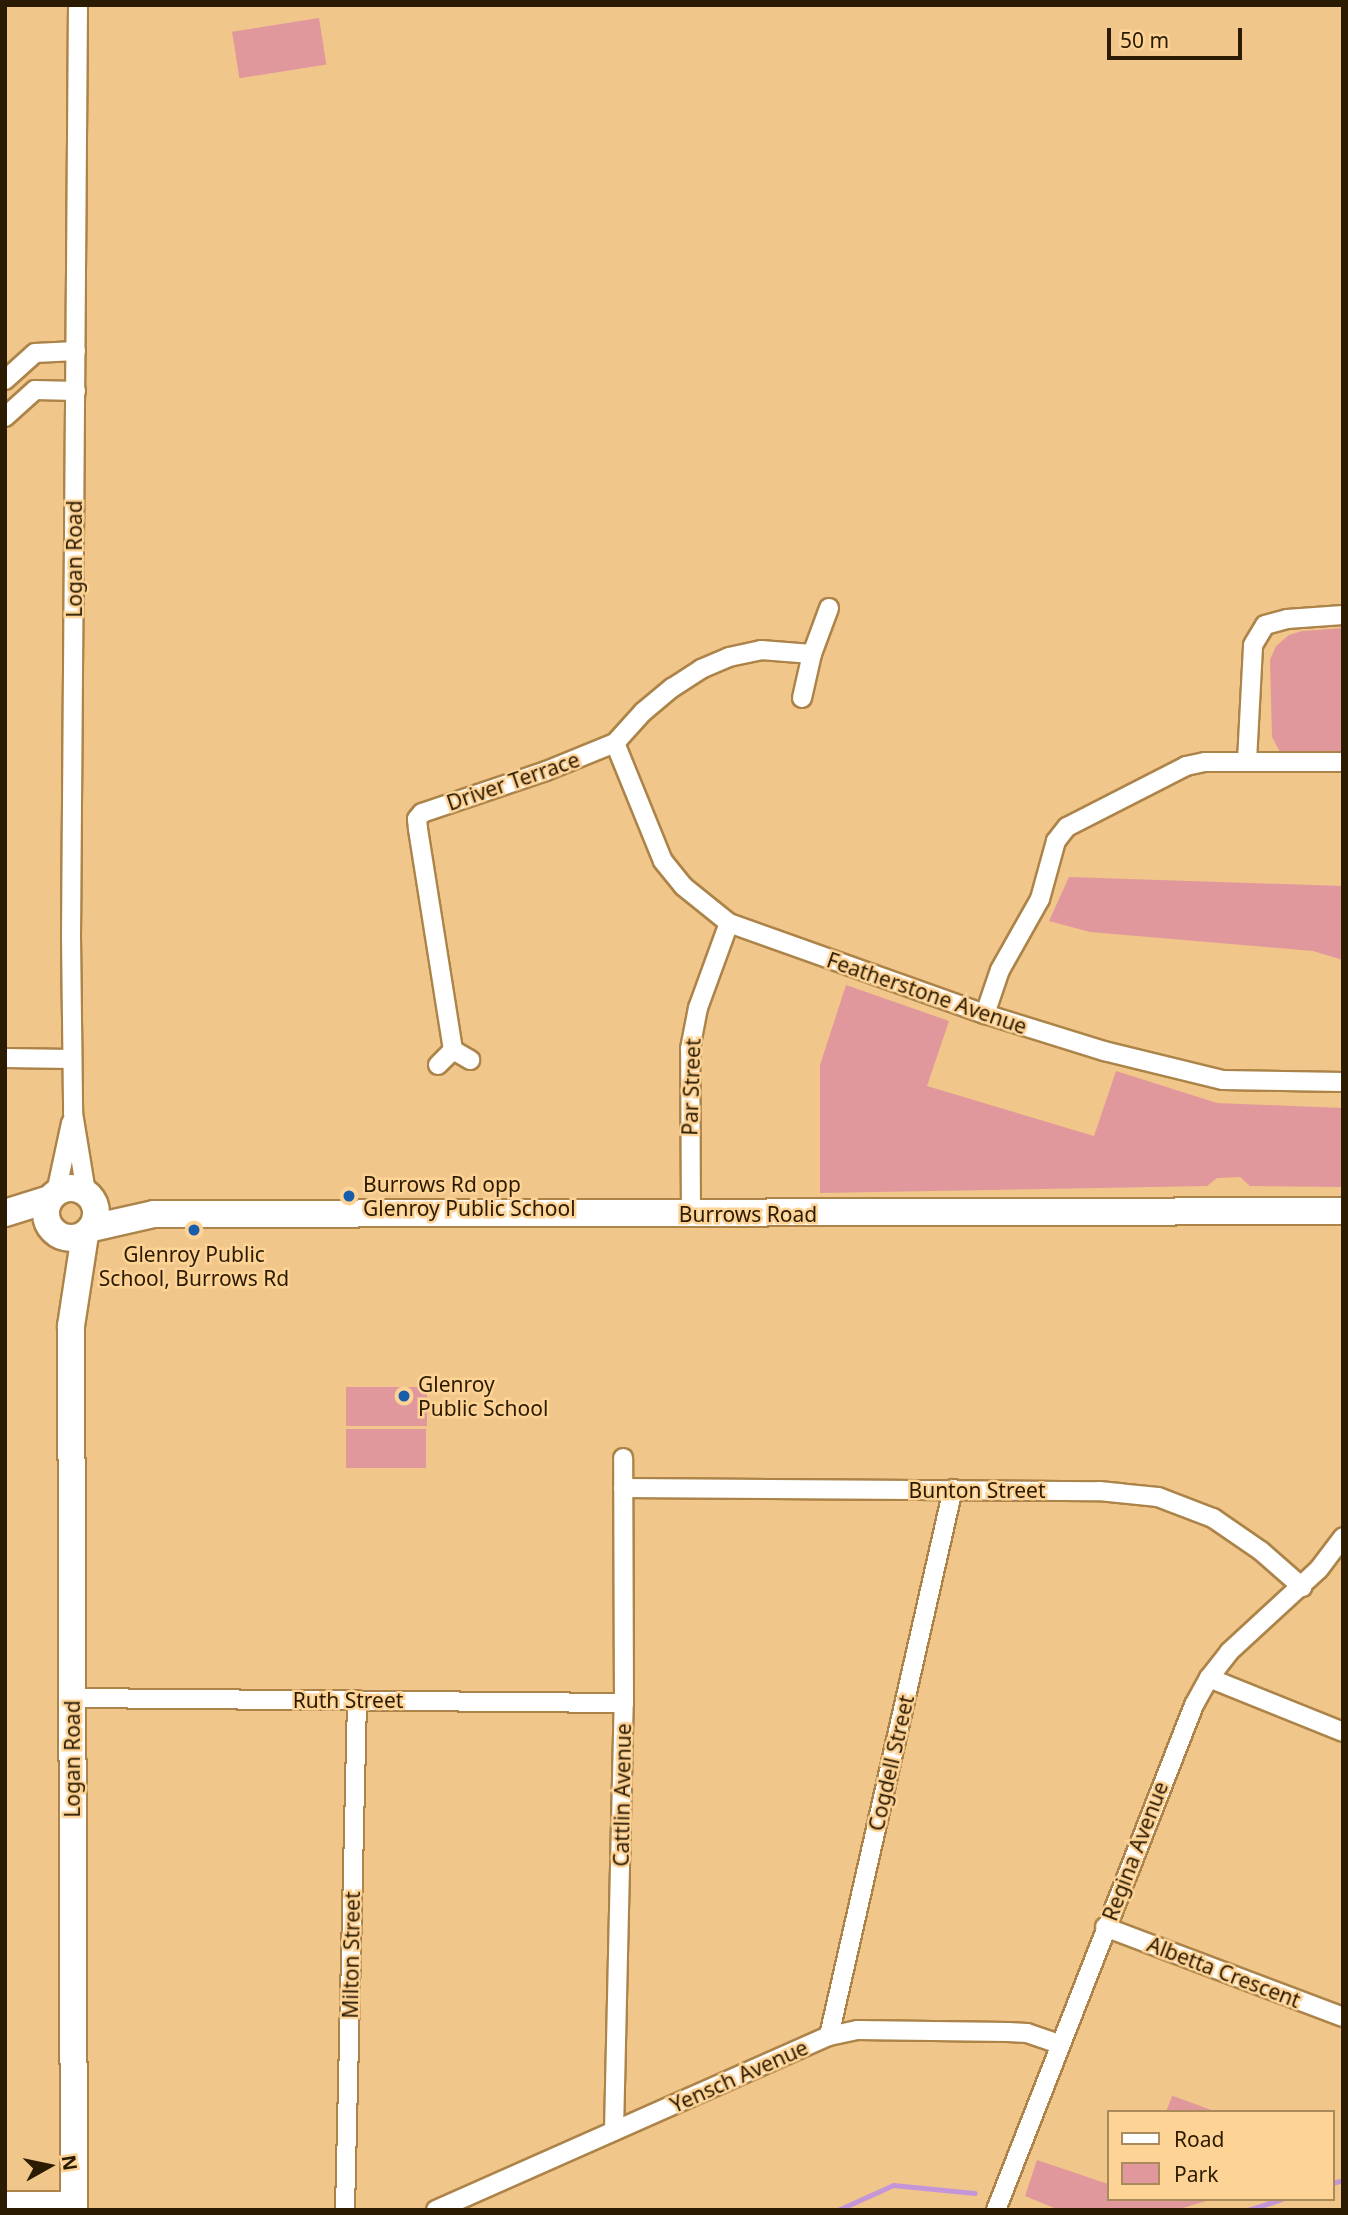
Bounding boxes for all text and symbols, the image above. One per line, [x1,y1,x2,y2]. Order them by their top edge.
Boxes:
scale bar [1110,14,1245,58]
text: 50 m [1120,26,1169,54]
street label: Logan Road [61,500,87,618]
street label: Driver Terrace [443,747,583,815]
street label: Featherstone Avenue [824,947,1030,1039]
street label: Par Street [677,1038,705,1136]
place label: Burrows Rd opp Glenroy Public School [363,1171,576,1221]
marker: Burrows Rd opp Glenroy Public School [341,1188,357,1204]
street label: Burrows Road [679,1201,817,1227]
marker: Glenroy Public School, Burrows Rd [186,1222,202,1238]
place label: Glenroy Public School, Burrows Rd [99,1241,289,1291]
place label: Glenroy Public School [418,1371,548,1421]
marker: Glenroy Public School [396,1388,412,1404]
street label: Bunton Street [909,1477,1045,1503]
street label: Ruth Street [293,1687,403,1713]
street label: Cogdell Street [863,1693,919,1833]
street label: Logan Road [59,1700,85,1818]
street label: Cattlin Avenue [608,1723,636,1867]
street label: Regina Avenue [1097,1778,1173,1924]
street label: Milton Street [337,1891,365,2019]
street label: Albetta Crescent [1144,1931,1304,2013]
street label: Yensch Avenue [666,2034,812,2118]
legend [1106,2110,1334,2201]
text: Road [1174,2125,1224,2153]
north arrow [14,2131,84,2201]
text: N [56,2153,84,2172]
text: Park [1174,2160,1218,2188]

